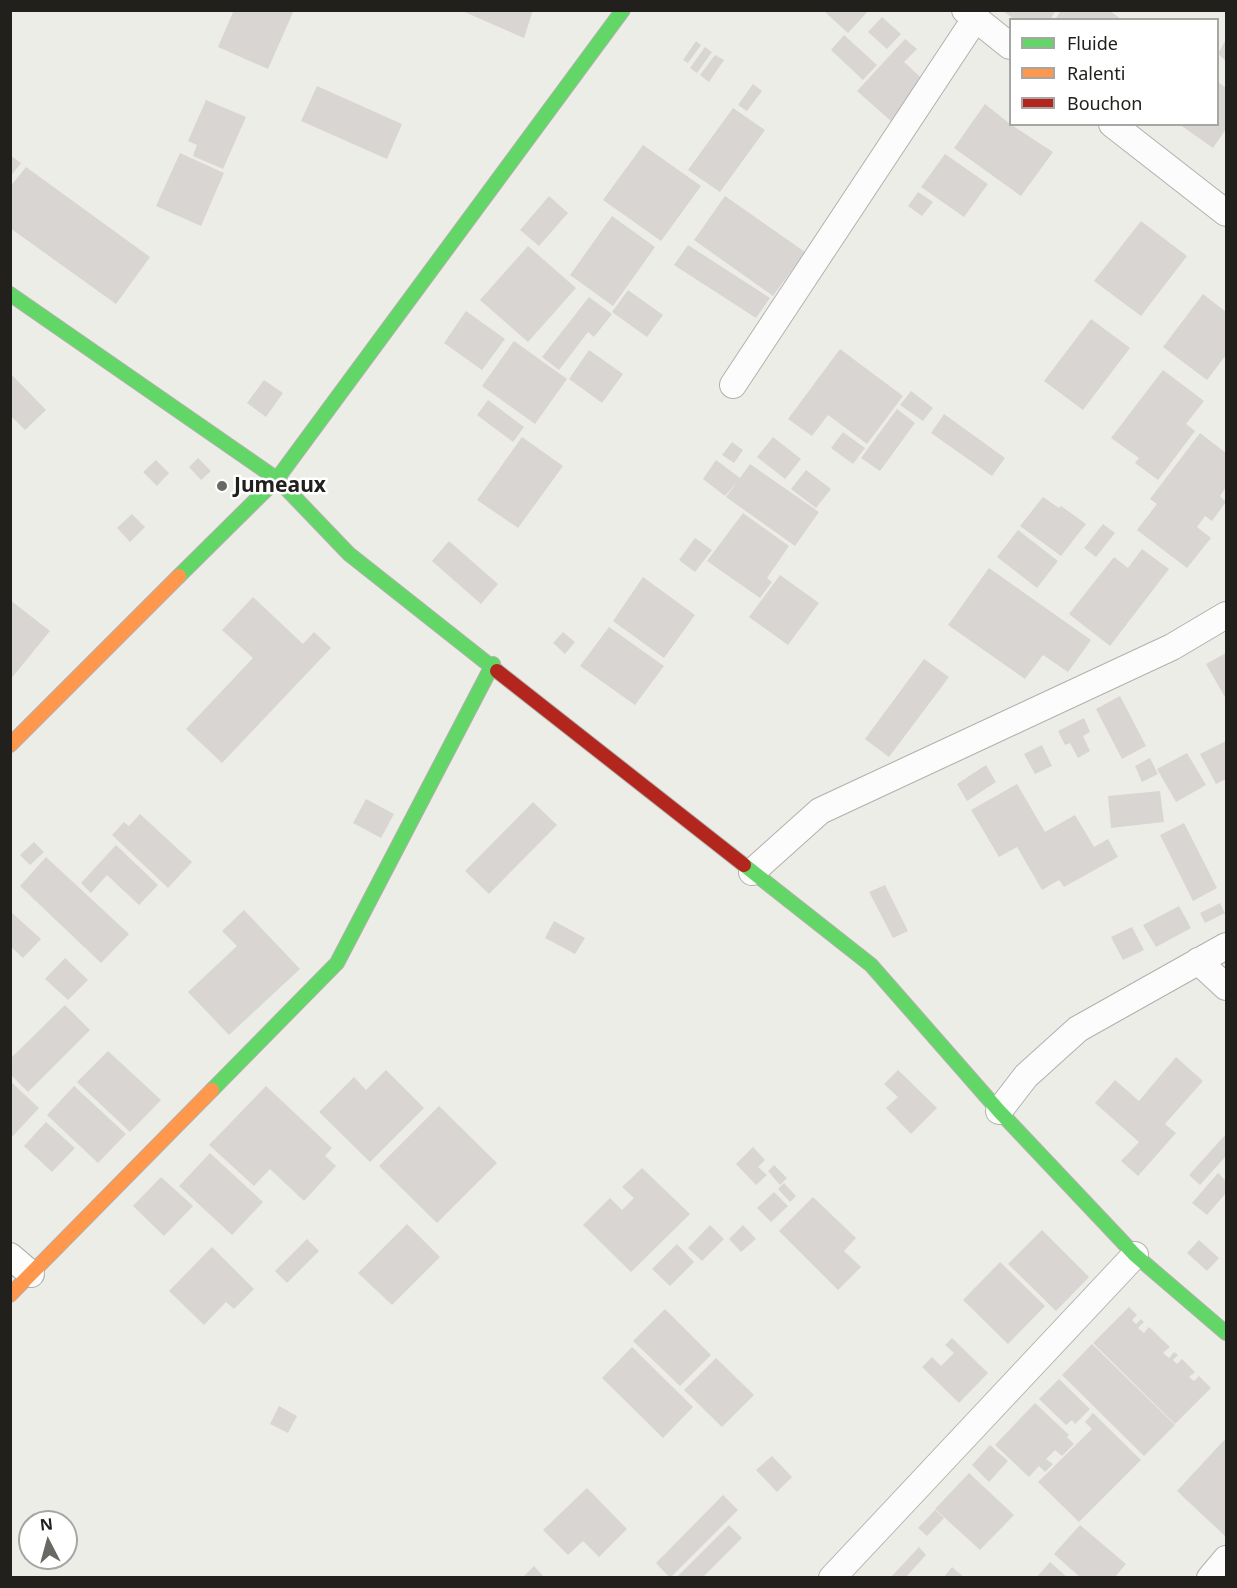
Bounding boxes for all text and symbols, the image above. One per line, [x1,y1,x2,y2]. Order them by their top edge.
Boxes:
legend [1009,18,1219,126]
text: Fluide [1067,31,1118,55]
text: Ralenti [1067,61,1125,85]
text: Bouchon [1067,91,1143,115]
place label: Jumeaux [234,473,326,499]
marker: Jumeaux [215,479,229,493]
north arrow [18,1510,78,1570]
text: N [39,1512,54,1536]

